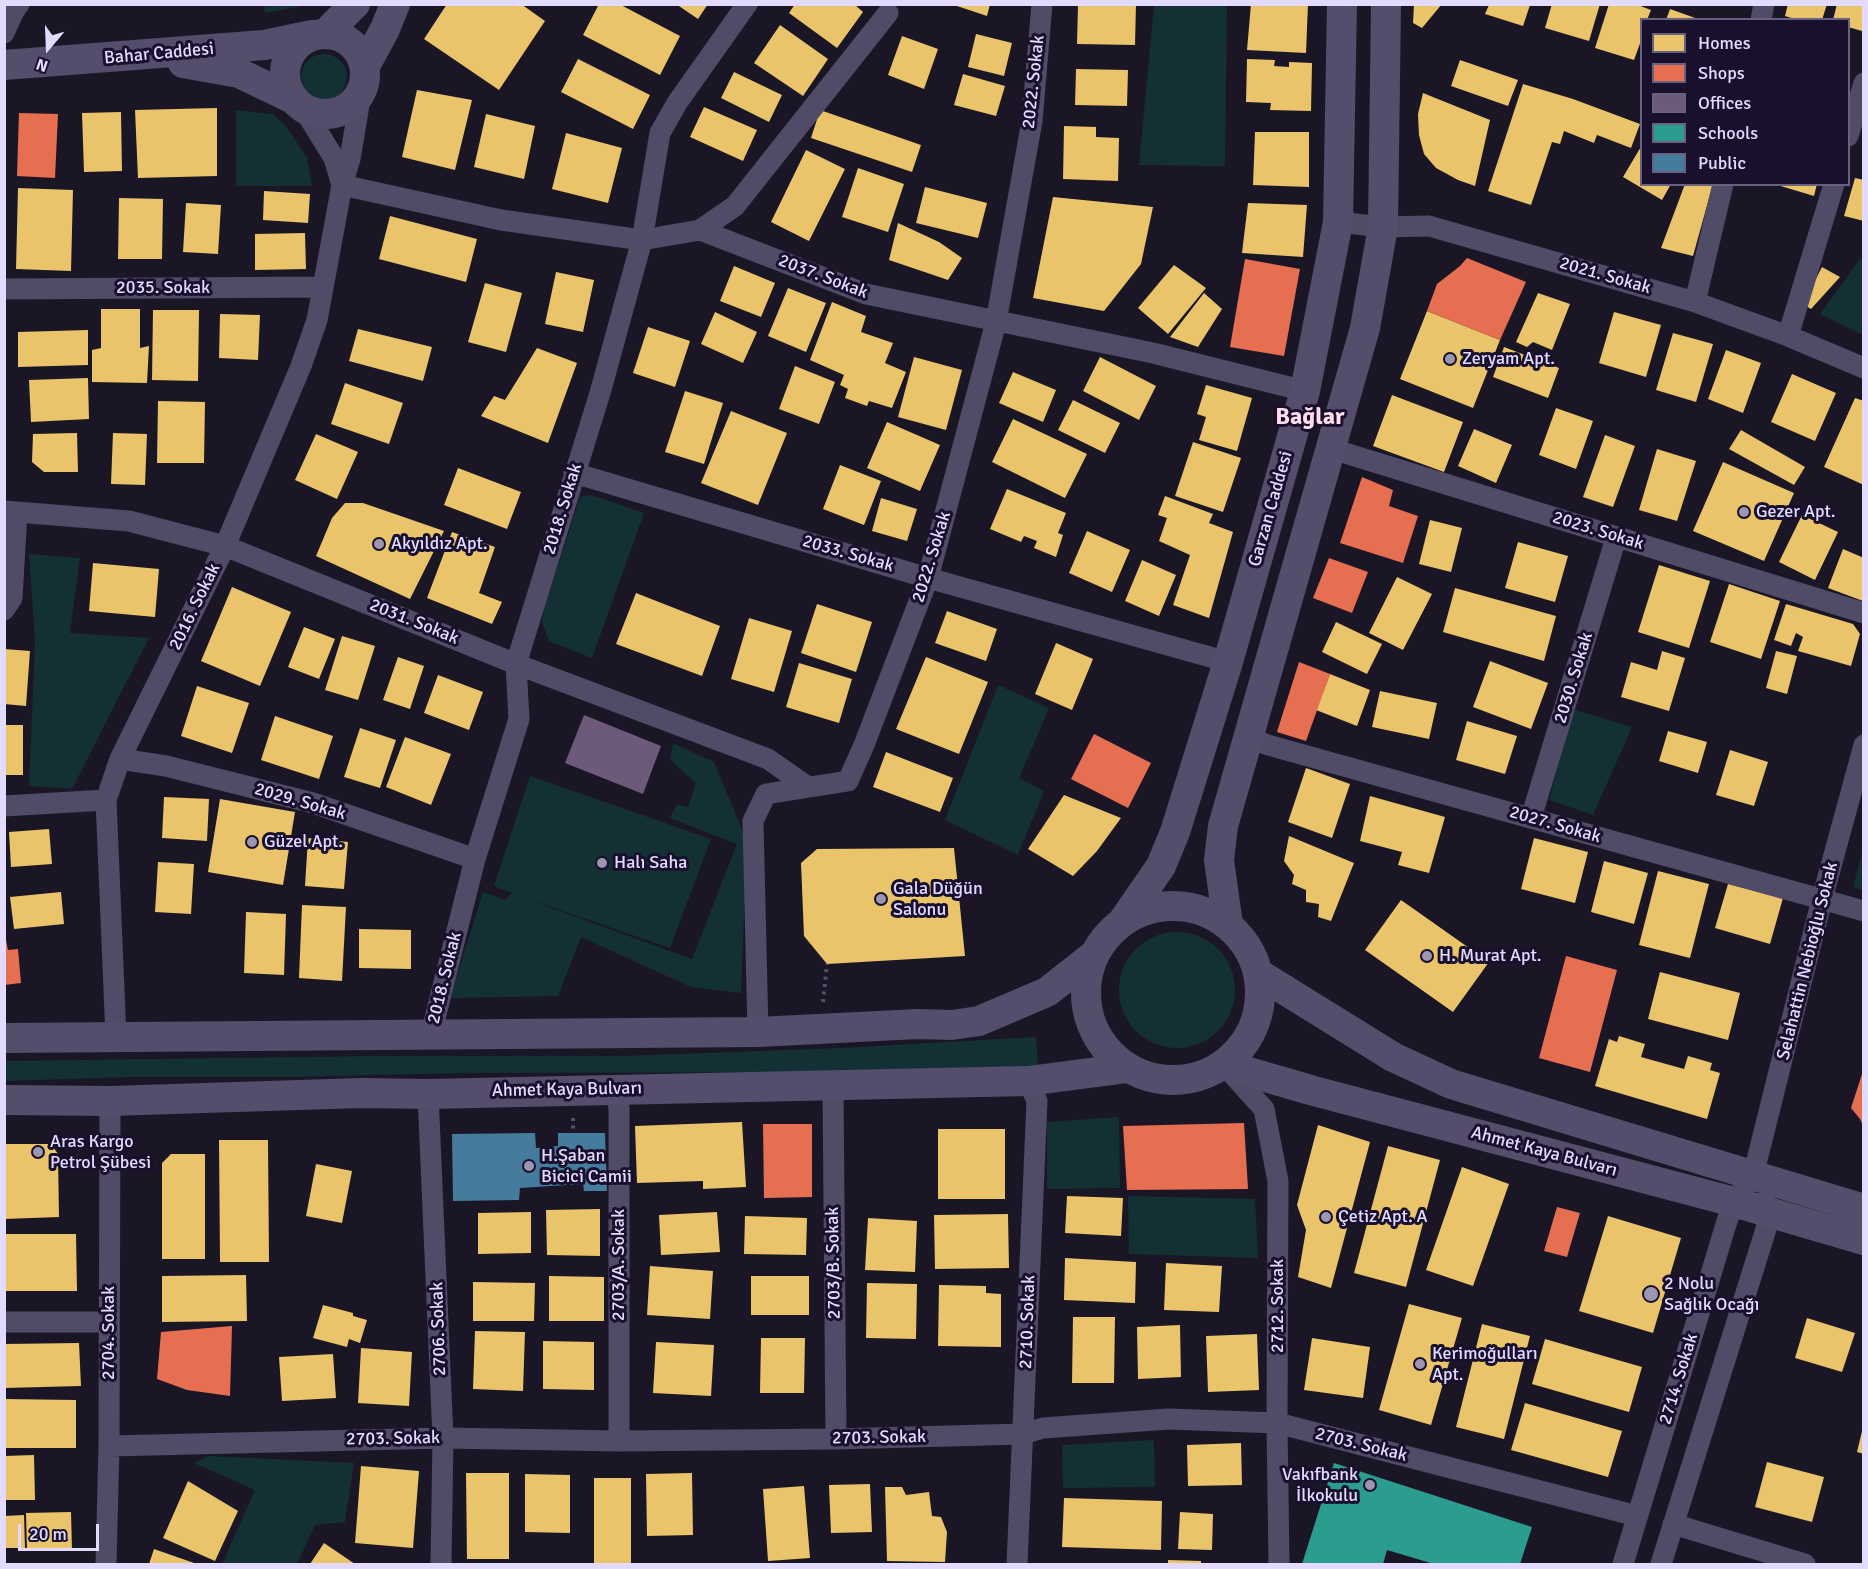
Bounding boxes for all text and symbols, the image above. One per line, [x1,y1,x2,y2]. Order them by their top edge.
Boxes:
north arrow [18,18,78,78]
legend [1640,18,1850,186]
text: Homes [1698,32,1751,54]
street label: 2022. Sokak [1018,34,1050,130]
street label: Bahar Caddesi [103,38,215,70]
text: N [34,54,51,76]
text: Shops [1698,62,1745,84]
text: Offices [1698,92,1751,114]
text: Schools [1698,122,1758,144]
text: Public [1698,152,1746,174]
street label: 2037. Sokak [775,250,871,304]
street label: 2021. Sokak [1557,253,1653,299]
street label: 2035. Sokak [116,277,210,299]
place label: Zeryam Apt. [1462,348,1555,370]
marker: Zeryam Apt. [1443,352,1457,366]
district label: Bağlar [1275,404,1345,432]
street label: Garzan Caddesi [1244,449,1298,569]
street label: 2018. Sokak [539,461,587,557]
place label: Gezer Apt. [1756,501,1836,523]
marker: Gezer Apt. [1737,505,1751,519]
street label: 2023. Sokak [1550,507,1646,555]
street label: 2022. Sokak [908,509,956,605]
street label: 2033. Sokak [800,531,896,577]
place label: Akyıldız Apt. [391,533,488,555]
marker: Akyıldız Apt. [372,537,386,551]
street label: 2016. Sokak [165,560,225,654]
street label: 2031. Sokak [366,594,462,650]
street label: 2030. Sokak [1550,630,1598,726]
street label: 2029. Sokak [252,779,348,825]
street label: 2027. Sokak [1507,802,1603,848]
place label: Güzel Apt. [264,831,343,853]
marker: Güzel Apt. [245,835,259,849]
place label: Halı Saha [614,852,687,874]
marker: Halı Saha [595,856,609,870]
street label: Selahattin Nebioğlu Sokak [1773,860,1843,1062]
place label: Gala Düğün Salonu [893,878,983,920]
marker: Gala Düğün Salonu [874,892,888,906]
street label: 2018. Sokak [423,930,467,1026]
place label: H. Murat Apt. [1439,945,1541,967]
marker: H. Murat Apt. [1420,949,1434,963]
street label: Ahmet Kaya Bulvarı [492,1078,642,1102]
street label: Ahmet Kaya Bulvarı [1469,1122,1619,1182]
place label: Aras Kargo Petrol Şübesi [50,1131,151,1174]
marker: Aras Kargo Petrol Şübesi [31,1145,45,1159]
place label: H.Şaban Bicici Camii [541,1145,632,1188]
marker: H.Şaban Bicici Camii [522,1159,536,1173]
place label: Çetiz Apt. A [1338,1206,1428,1228]
street label: 2703/B. Sokak [822,1207,846,1319]
street label: 2703/A. Sokak [608,1209,630,1321]
marker: Çetiz Apt. A [1319,1210,1333,1224]
street label: 2712. Sokak [1267,1259,1289,1353]
place label: 2 Nolu Sağlık Ocağı [1664,1273,1759,1316]
street label: 2710. Sokak [1016,1275,1040,1369]
street label: 2706. Sokak [427,1282,451,1376]
marker: 2 Nolu Sağlık Ocağı [1642,1285,1660,1303]
street label: 2704. Sokak [98,1286,120,1380]
street label: 2714. Sokak [1655,1331,1703,1427]
place label: Kerimoğulları Apt. [1432,1343,1538,1386]
marker: Kerimoğulları Apt. [1413,1357,1427,1371]
street label: 2703. Sokak [1313,1423,1409,1467]
street label: 2703. Sokak [832,1426,926,1450]
street label: 2703. Sokak [346,1427,440,1451]
place label: Vakıfbank İlkokulu [1282,1464,1358,1506]
marker: Vakıfbank İlkokulu [1363,1478,1377,1492]
scale bar [21,1512,102,1550]
text: 20 m [29,1523,67,1545]

